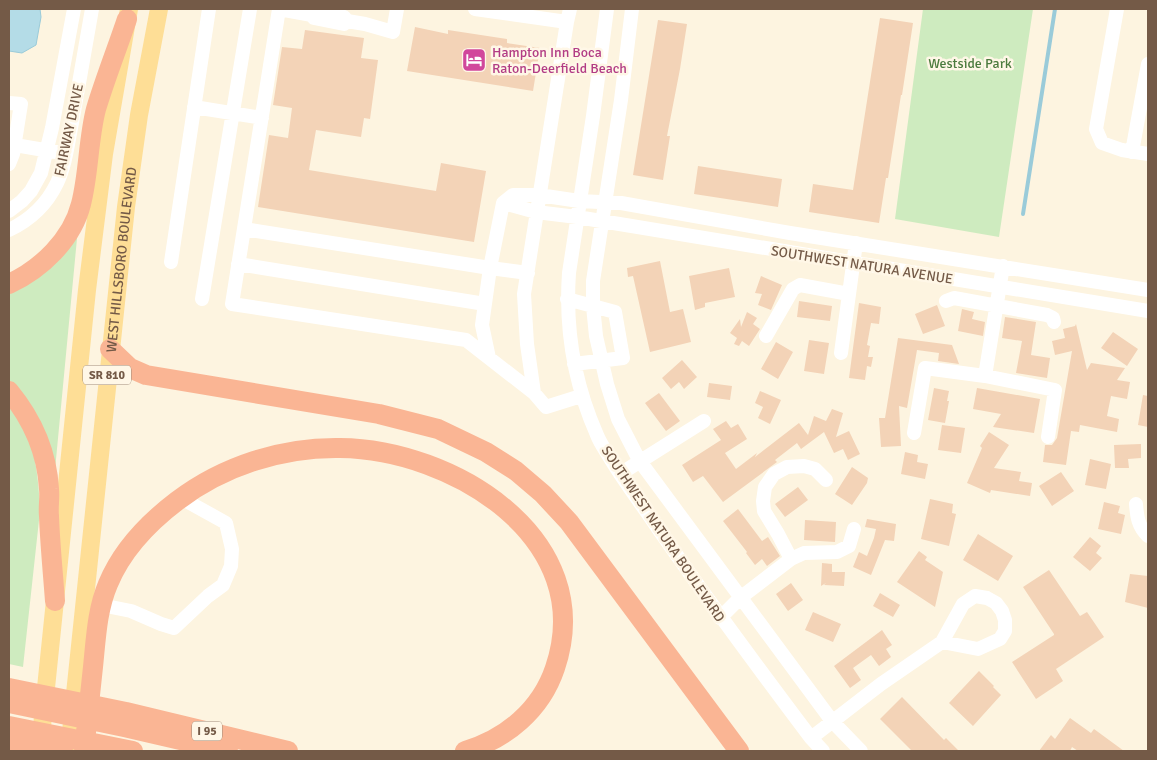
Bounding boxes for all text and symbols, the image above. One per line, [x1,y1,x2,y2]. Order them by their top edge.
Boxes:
place label: Hampton Inn Boca Raton-Deerfield Beach [492,44,627,77]
hotel icon: Hampton Inn Boca Raton-Deerfield Beach [461,47,487,73]
park label: Westside Park [928,55,1012,72]
street label: FAIRWAY DRIVE [51,82,87,178]
street label: WEST HILLSBORO BOULEVARD [102,166,140,353]
street label: SOUTHWEST NATURA AVENUE [770,242,954,288]
road number: SR 810 [83,366,131,384]
street label: SOUTHWEST NATURA BOULEVARD [598,443,728,625]
road number: I 95 [192,721,222,740]

